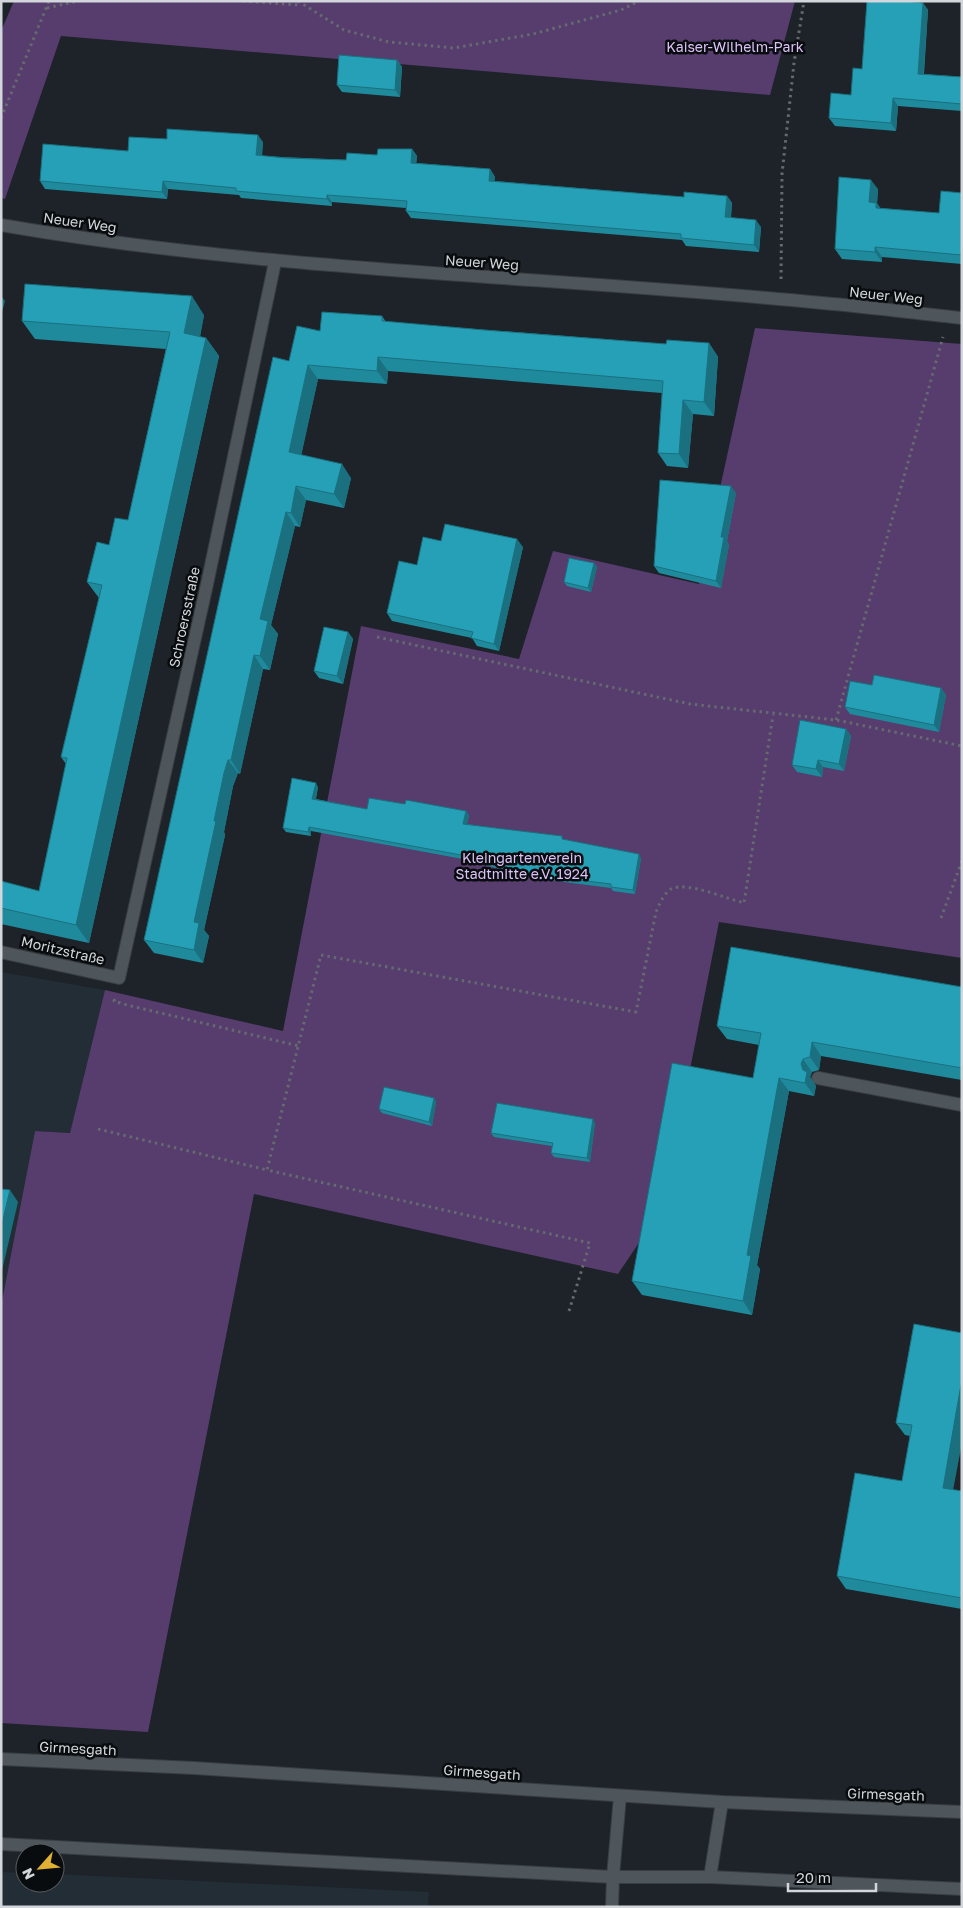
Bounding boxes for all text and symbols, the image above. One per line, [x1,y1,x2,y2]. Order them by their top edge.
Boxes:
park label: Kaiser-Wilhelm-Park [666,38,804,55]
street label: Neuer Weg [42,208,118,236]
street label: Neuer Weg [445,251,519,273]
street label: Neuer Weg [848,283,924,307]
street label: Schroersstraße [165,565,203,669]
park label: Kleingartenverein Stadtmitte e.V. 1924 [455,849,589,882]
street label: Moritzstraße [20,932,106,968]
street label: Girmesgath [39,1737,117,1759]
street label: Girmesgath [443,1761,521,1783]
street label: Girmesgath [847,1784,925,1804]
north arrow [15,1843,65,1893]
scale bar [788,1860,876,1892]
text: N [18,1866,38,1883]
text: 20 m [796,1868,831,1886]

